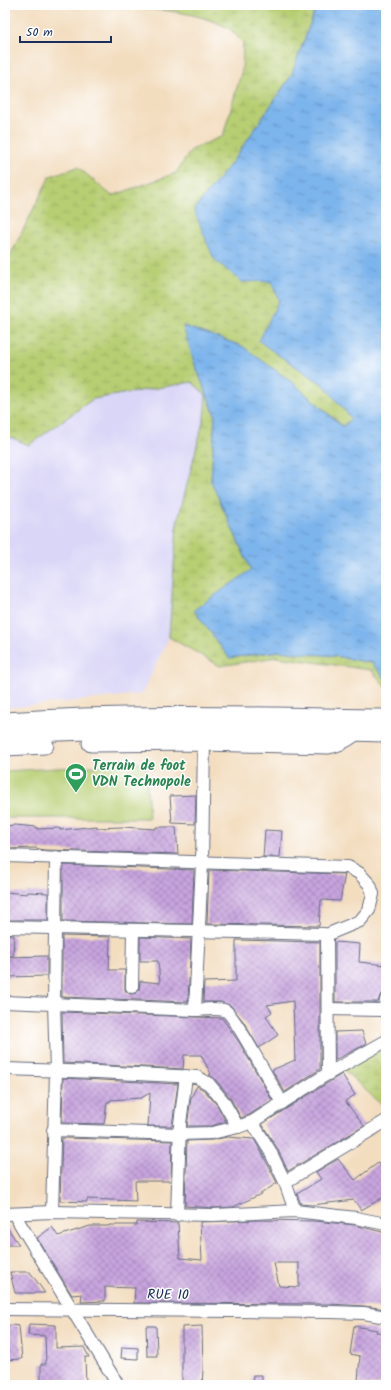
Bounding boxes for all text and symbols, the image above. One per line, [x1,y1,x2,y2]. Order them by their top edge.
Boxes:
scale bar [20,18,111,44]
text: 50 m [26,23,53,42]
place label: Terrain de foot VDN Technopole [92,755,191,793]
sports icon: Terrain de foot VDN Technopole [63,761,89,794]
street label: RUE 10 [147,1284,189,1306]

